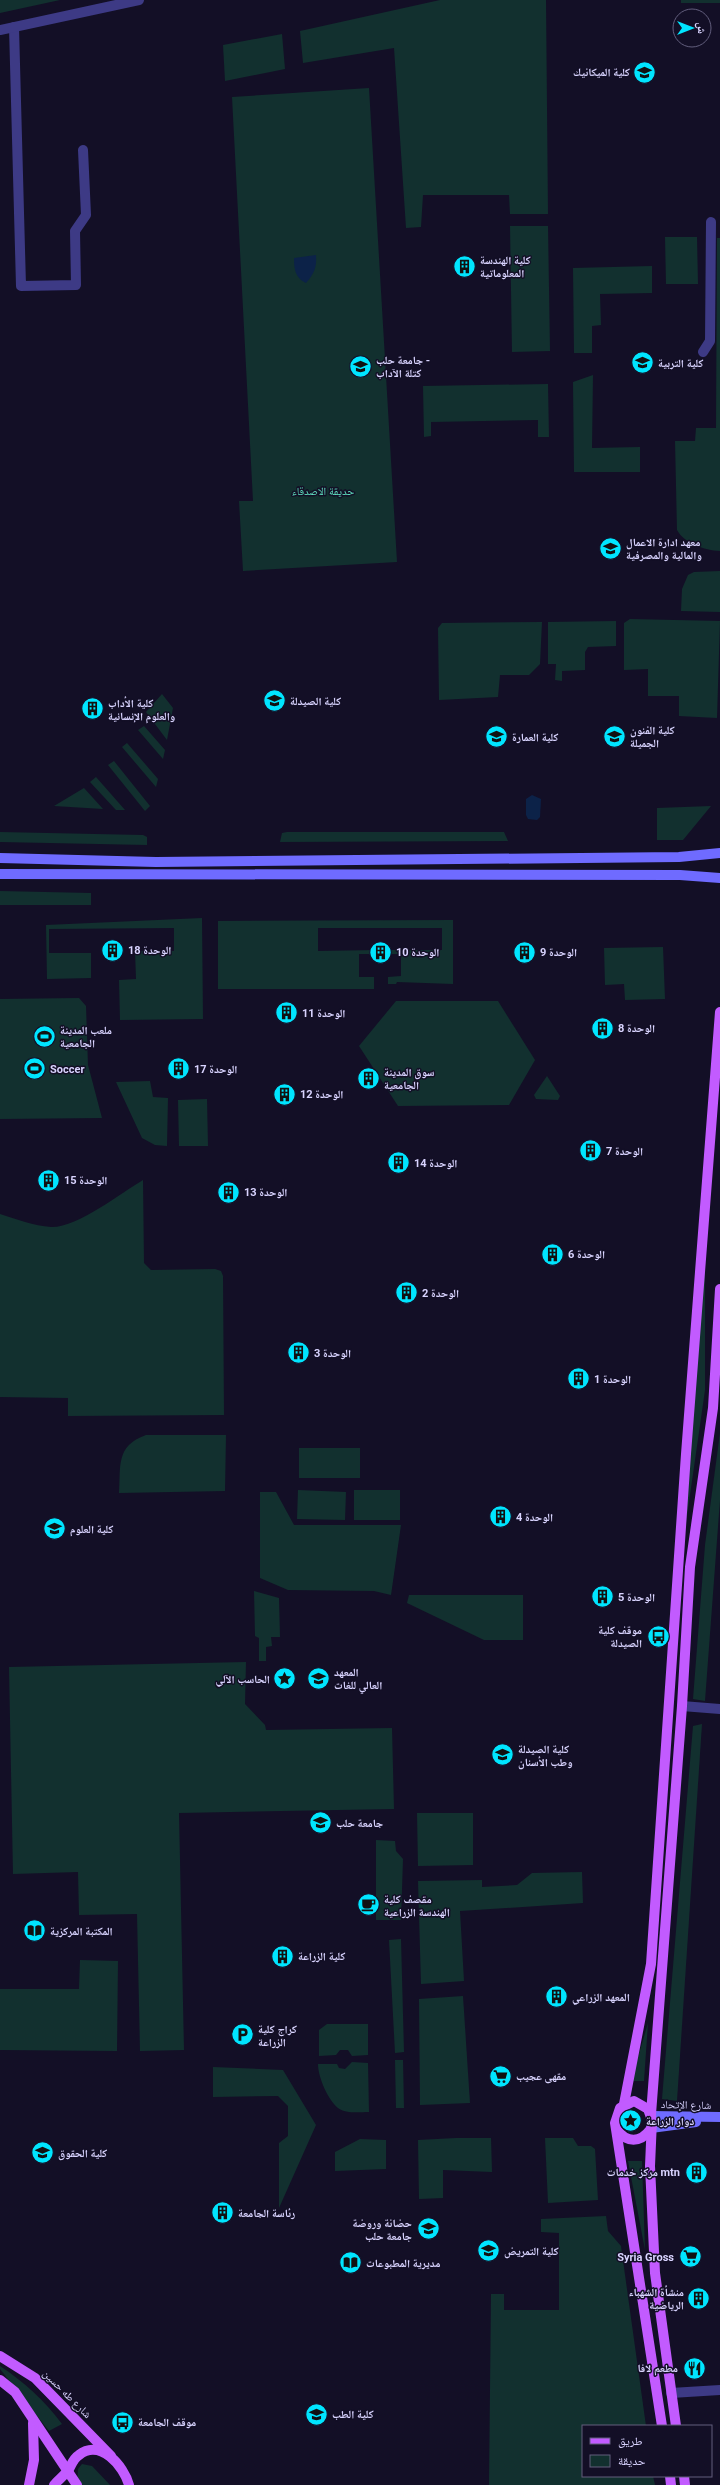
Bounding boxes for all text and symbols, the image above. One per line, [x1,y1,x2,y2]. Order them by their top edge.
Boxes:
north arrow [672,8,712,48]
text: ش [694,22,708,34]
school or university icon: كلية الميكانيك [632,59,658,85]
place label: كلية الميكانيك [573,66,630,79]
building icon: كلية الهندسة المعلوماتية [452,253,478,279]
place label: كلية الهندسة المعلوماتية [480,254,531,280]
school or university icon: كلية التربية [630,350,656,376]
school or university icon: جامعة حلب - كتلة الآداب [347,353,373,379]
place label: جامعة حلب - كتلة الآداب [376,354,430,380]
place label: كلية التربية [658,357,703,370]
park label: حديقة الاصدقاء [292,485,354,498]
school or university icon: معهد ادارة الاعمال والمالية والمصرفية [598,535,624,561]
place label: معهد ادارة الاعمال والمالية والمصرفية [626,536,702,562]
school or university icon: كلية الصيدلة [261,688,287,714]
place label: كلية الصيدلة [290,695,341,708]
building icon: كلية الأداب والعلوم الإنسانية [80,696,106,722]
place label: كلية الأداب والعلوم الإنسانية [108,696,175,724]
school or university icon: كلية الفنون الجميلة [602,723,628,749]
school or university icon: كلية العمارة [484,724,510,750]
place label: كلية الفنون الجميلة [630,724,675,750]
place label: كلية العمارة [512,731,558,744]
building icon: الوحدة 18 [100,937,126,963]
building icon: الوحدة 10 [368,939,394,965]
building icon: الوحدة 9 [511,939,537,965]
place label: الوحدة 18 [128,944,171,957]
place label: الوحدة 10 [396,946,439,959]
place label: الوحدة 9 [540,946,577,959]
building icon: الوحدة 11 [273,1000,299,1026]
place label: الوحدة 11 [302,1007,345,1020]
building icon: الوحدة 8 [589,1015,615,1041]
place label: الوحدة 8 [618,1022,655,1035]
sports icon: ملعب المدينة الجامعية [31,1023,57,1049]
place label: ملعب المدينة الجامعية [60,1024,112,1050]
sports icon: Soccer [21,1056,47,1082]
building icon: الوحدة 17 [165,1056,191,1082]
place label: Soccer [50,1063,84,1076]
place label: الوحدة 17 [194,1063,237,1076]
building icon: سوق المدينة الجامعية [355,1065,381,1091]
place label: سوق المدينة الجامعية [384,1066,435,1092]
building icon: الوحدة 12 [272,1081,298,1107]
place label: الوحدة 12 [300,1088,343,1101]
building icon: الوحدة 7 [578,1138,604,1164]
place label: الوحدة 7 [606,1145,643,1158]
building icon: الوحدة 14 [385,1150,411,1176]
place label: الوحدة 14 [414,1157,457,1170]
building icon: الوحدة 15 [36,1167,62,1193]
place label: الوحدة 15 [64,1174,107,1187]
building icon: الوحدة 13 [216,1179,242,1205]
place label: الوحدة 13 [244,1186,287,1199]
building icon: الوحدة 6 [540,1241,566,1267]
place label: الوحدة 6 [568,1248,605,1261]
building icon: الوحدة 2 [394,1280,420,1306]
place label: الوحدة 2 [422,1287,459,1300]
building icon: الوحدة 3 [286,1340,312,1366]
place label: الوحدة 3 [314,1347,351,1360]
building icon: الوحدة 1 [565,1366,591,1392]
place label: الوحدة 1 [594,1373,631,1386]
building icon: الوحدة 4 [488,1504,514,1530]
place label: الوحدة 4 [516,1511,553,1524]
school or university icon: كلية العلوم [41,1516,67,1542]
place label: كلية العلوم [70,1523,114,1537]
building icon: الوحدة 5 [589,1584,615,1610]
place label: الوحدة 5 [618,1591,655,1604]
bus stop icon: موقف كلية الصيدلة [645,1623,671,1649]
place label: موقف كلية الصيدلة [598,1624,642,1650]
school or university icon: المعهد العالي للغات [306,1665,332,1691]
place icon: الحاسب الآلي [272,1666,298,1692]
place label: المعهد العالي للغات [334,1666,382,1693]
place label: الحاسب الآلي [216,1673,270,1687]
school or university icon: كلية الصيدلة وطب الأسنان [490,1742,516,1768]
place label: كلية الصيدلة وطب الأسنان [518,1743,573,1770]
school or university icon: جامعة حلب [307,1810,333,1836]
place label: جامعة حلب [336,1817,383,1830]
cafe icon: مقصف كلية الهندسة الزراعية [355,1892,381,1918]
place label: مقصف كلية الهندسة الزراعية [384,1893,450,1919]
library icon: المكتبة المركزية [21,1918,47,1944]
place label: المكتبة المركزية [50,1925,113,1938]
building icon: كلية الزراعة [270,1943,296,1969]
place label: كلية الزراعة [298,1950,345,1963]
building icon: المعهد الزراعي [543,1984,569,2010]
place label: المعهد الزراعي [572,1991,630,2005]
parking icon: كراج كلية الزراعة [230,2022,256,2048]
place label: كراج كلية الزراعة [258,2023,297,2049]
supermarket icon: مقهى عجيب [488,2063,514,2089]
place label: مقهى عجيب [516,2070,566,2084]
street label: شارع الإتحاد [661,2098,711,2112]
place icon: دوار الزراعة [618,2108,644,2134]
place label: دوار الزراعة [646,2115,694,2128]
school or university icon: كلية الحقوق [30,2140,56,2166]
place label: كلية الحقوق [58,2147,107,2161]
building icon: مركز خدمات mtn [683,2159,709,2185]
place label: مركز خدمات mtn [607,2166,680,2179]
building icon: رئاسة الجامعة [209,2200,235,2226]
place label: رئاسة الجامعة [238,2207,295,2220]
school or university icon: حضانة وروضة جامعة حلب [415,2216,441,2242]
place label: حضانة وروضة جامعة حلب [353,2217,412,2243]
school or university icon: كلية التمريض [476,2238,502,2264]
supermarket icon: Syria Gross [677,2244,703,2270]
place label: كلية التمريض [504,2245,559,2259]
library icon: مديرية المطبوعات [337,2250,363,2276]
place label: Syria Gross [617,2251,674,2264]
place label: مديرية المطبوعات [366,2257,440,2270]
place label: منشأة الشهباء الرياضية [628,2285,684,2312]
building icon: منشأة الشهباء الرياضية [686,2285,712,2311]
restaurant icon: مطعم لافا [681,2355,707,2381]
place label: مطعم لافا [637,2362,678,2376]
street label: شارع طه حسين [40,2367,94,2421]
school or university icon: كلية الطب [303,2401,329,2427]
place label: كلية الطب [332,2408,374,2421]
bus stop icon: موقف الجامعة [109,2409,135,2435]
place label: موقف الجامعة [138,2416,196,2429]
legend [582,2425,712,2477]
text: طريق [618,2434,643,2448]
text: حديقة [618,2454,646,2468]

